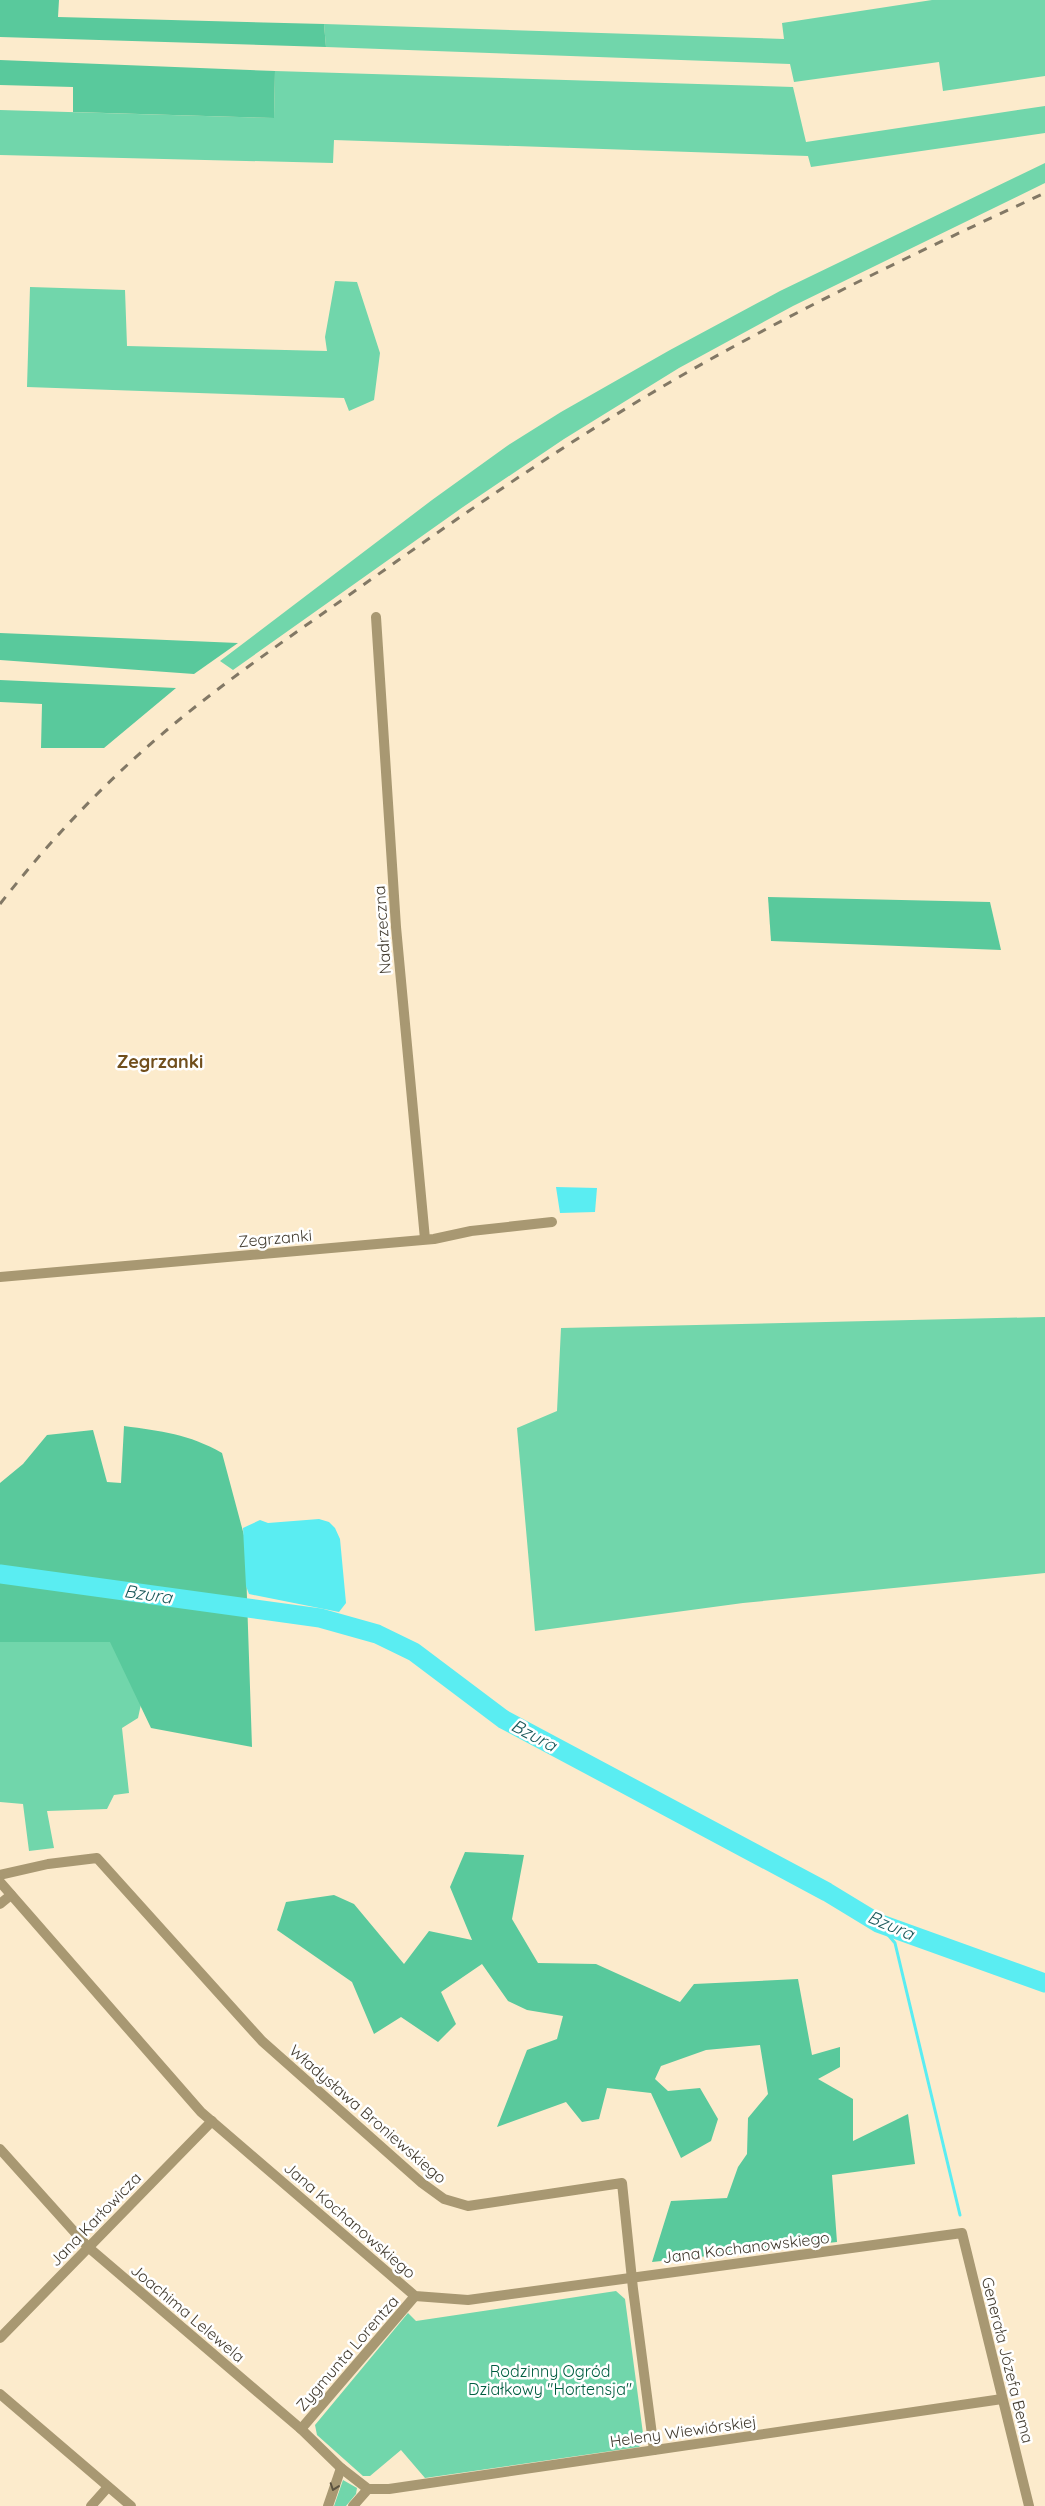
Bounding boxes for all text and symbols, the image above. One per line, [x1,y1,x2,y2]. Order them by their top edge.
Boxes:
street label: Nadrzeczna [369,885,395,975]
district label: Zegrzanki [117,1050,203,1073]
street label: Zegrzanki [237,1225,313,1251]
water label: Bzura [123,1579,175,1609]
water label: Bzura [507,1714,562,1757]
water label: Bzura [864,1905,919,1945]
street label: Władysława Broniewskiego [285,2040,451,2188]
street label: Jana Kochanowskiego [280,2157,420,2283]
street label: Jana Karłowicza [45,2168,145,2270]
street label: Jana Kochanowskiego [661,2227,831,2267]
street label: Joachima Lelewela [127,2260,249,2366]
street label: Generała Józefa Bema [978,2275,1038,2445]
street label: Zygmunta Lorentza [291,2291,403,2415]
park label: Rodzinny Ogród Działkowy "Hortensja" [468,2361,632,2399]
street label: Heleny Wiewiórskiej [608,2411,758,2451]
one-way arrow [330,2482,340,2491]

